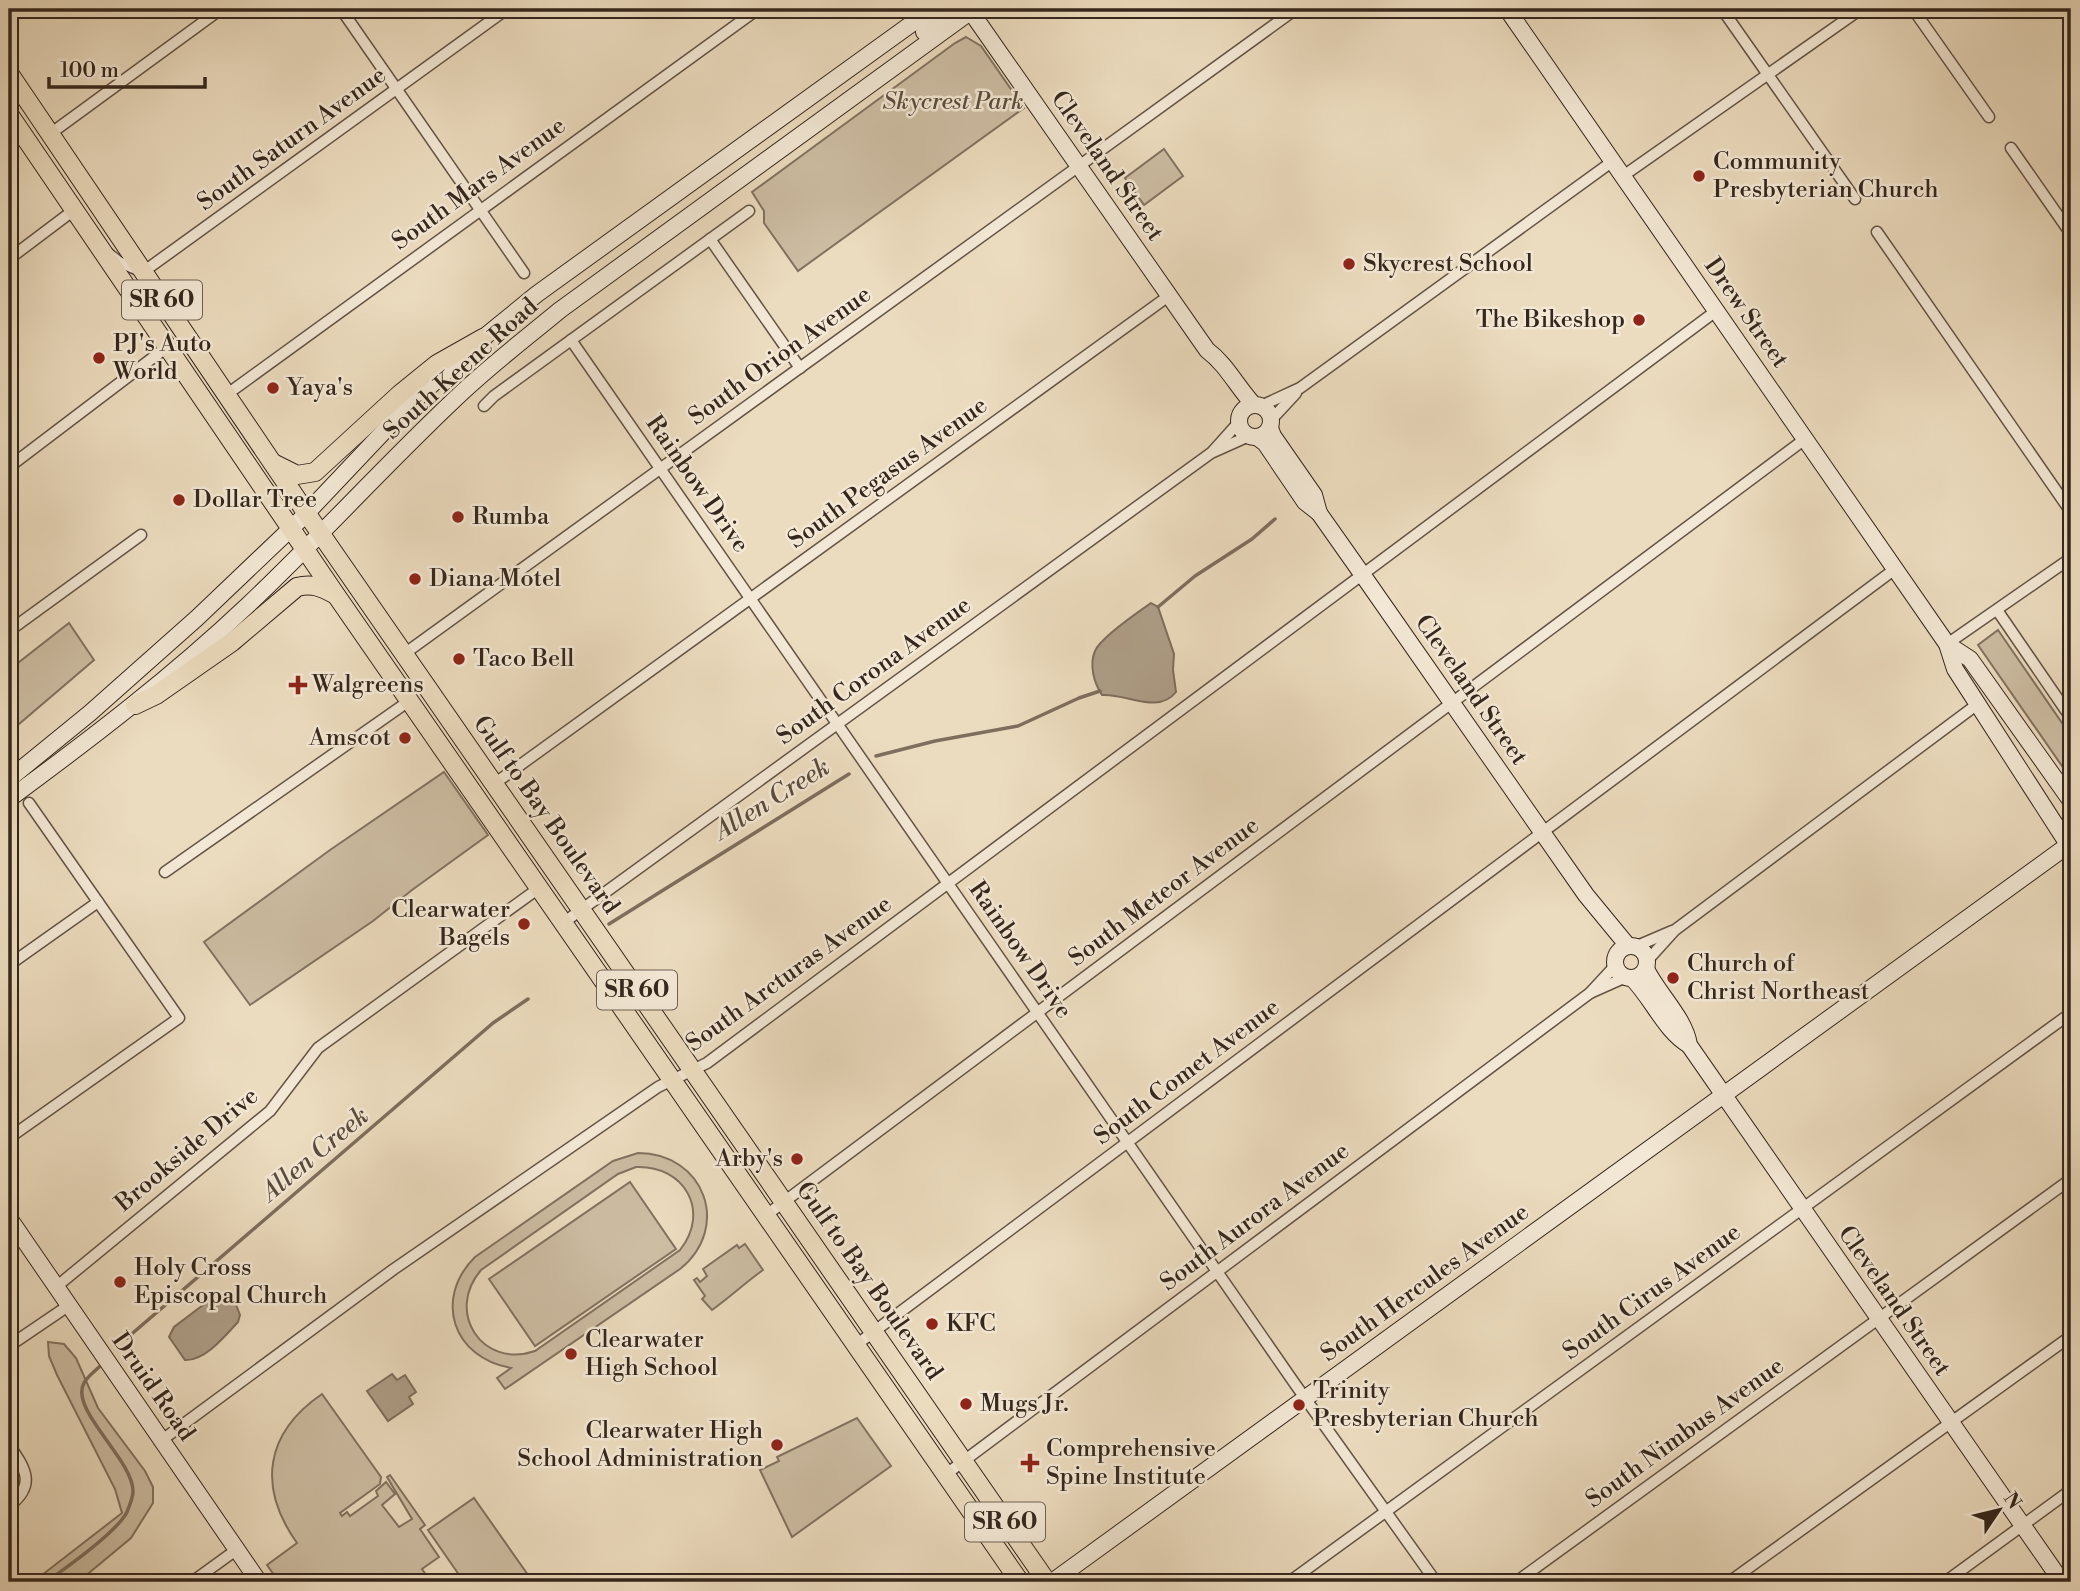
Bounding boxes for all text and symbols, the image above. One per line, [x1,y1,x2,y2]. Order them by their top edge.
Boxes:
scale bar [49,46,205,90]
text: 100 m [60,58,119,84]
street label: South Saturn Avenue [192,60,392,218]
street label: Cleveland Street [1044,85,1170,247]
park label: Skycrest Park [883,87,1023,117]
street label: South Mars Avenue [386,111,572,257]
place label: Community Presbyterian Church [1713,147,1939,205]
marker: Community Presbyterian Church [1691,168,1707,184]
place label: Skycrest School [1363,249,1533,279]
street label: Drew Street [1697,252,1795,374]
marker: Skycrest School [1341,256,1357,272]
road number: SR 60 [122,280,202,320]
street label: South Orion Avenue [683,280,877,432]
street label: South Keene Road [378,291,545,446]
place label: The Bikeshop [1476,305,1625,335]
marker: The Bikeshop [1631,312,1647,328]
place label: PJ's Auto World [112,329,212,387]
marker: PJ's Auto World [91,350,107,366]
place label: Yaya's [285,373,353,403]
marker: Yaya's [265,380,281,396]
street label: South Pegasus Avenue [782,391,994,555]
street label: Rainbow Drive [639,410,755,558]
place label: Dollar Tree [193,485,317,515]
marker: Dollar Tree [171,492,187,508]
place label: Rumba [472,502,550,532]
marker: Rumba [450,509,466,525]
place label: Diana Motel [429,564,561,594]
marker: Diana Motel [407,571,423,587]
street label: South Corona Avenue [771,590,977,752]
street label: Cleveland Street [1408,609,1534,771]
place label: Taco Bell [473,644,574,674]
marker: Taco Bell [451,651,467,667]
place label: Walgreens [311,670,424,700]
marker: Walgreens [290,677,306,693]
street label: Gulf to Bay Boulevard [466,710,626,920]
place label: Amscot [308,723,391,753]
marker: Amscot [397,730,413,746]
water label: Allen Creek [706,751,836,849]
street label: South Meteor Avenue [1063,811,1265,973]
street label: Rainbow Drive [962,876,1078,1024]
street label: South Arcturas Avenue [680,889,898,1059]
place label: Clearwater Bagels [391,895,510,953]
marker: Clearwater Bagels [516,916,532,932]
place label: Church of Christ Northeast [1687,949,1870,1007]
road number: SR 60 [597,970,677,1009]
marker: Church of Christ Northeast [1665,970,1681,986]
street label: South Comet Avenue [1088,992,1286,1152]
street label: Brookside Drive [109,1081,265,1219]
water label: Allen Creek [252,1100,375,1210]
street label: South Aurora Avenue [1155,1136,1355,1298]
place label: Arby's [714,1144,783,1174]
marker: Arby's [789,1151,805,1167]
street label: Gulf to Bay Boulevard [789,1176,949,1386]
street label: South Hercules Avenue [1315,1197,1535,1369]
street label: South Cirus Avenue [1557,1217,1747,1367]
street label: Cleveland Street [1831,1220,1957,1382]
place label: Holy Cross Episcopal Church [134,1253,327,1311]
marker: Holy Cross Episcopal Church [112,1274,128,1290]
place label: KFC [946,1309,996,1339]
marker: KFC [924,1316,940,1332]
place label: Clearwater High School [585,1325,718,1383]
street label: Druid Road [105,1327,201,1447]
marker: Clearwater High School [563,1346,579,1362]
street label: South Nimbus Avenue [1580,1351,1790,1515]
place label: Trinity Presbyterian Church [1313,1376,1539,1434]
place label: Mugs Jr. [980,1389,1069,1419]
marker: Mugs Jr. [958,1396,974,1412]
marker: Trinity Presbyterian Church [1291,1397,1307,1413]
place label: Clearwater High School Administration [517,1416,763,1474]
place label: Comprehensive Spine Institute [1046,1434,1216,1492]
marker: Clearwater High School Administration [769,1437,785,1453]
marker: Comprehensive Spine Institute [1020,1453,1040,1473]
north arrow [1965,1476,2035,1546]
text: N [1998,1488,2026,1514]
road number: SR 60 [965,1502,1045,1541]

